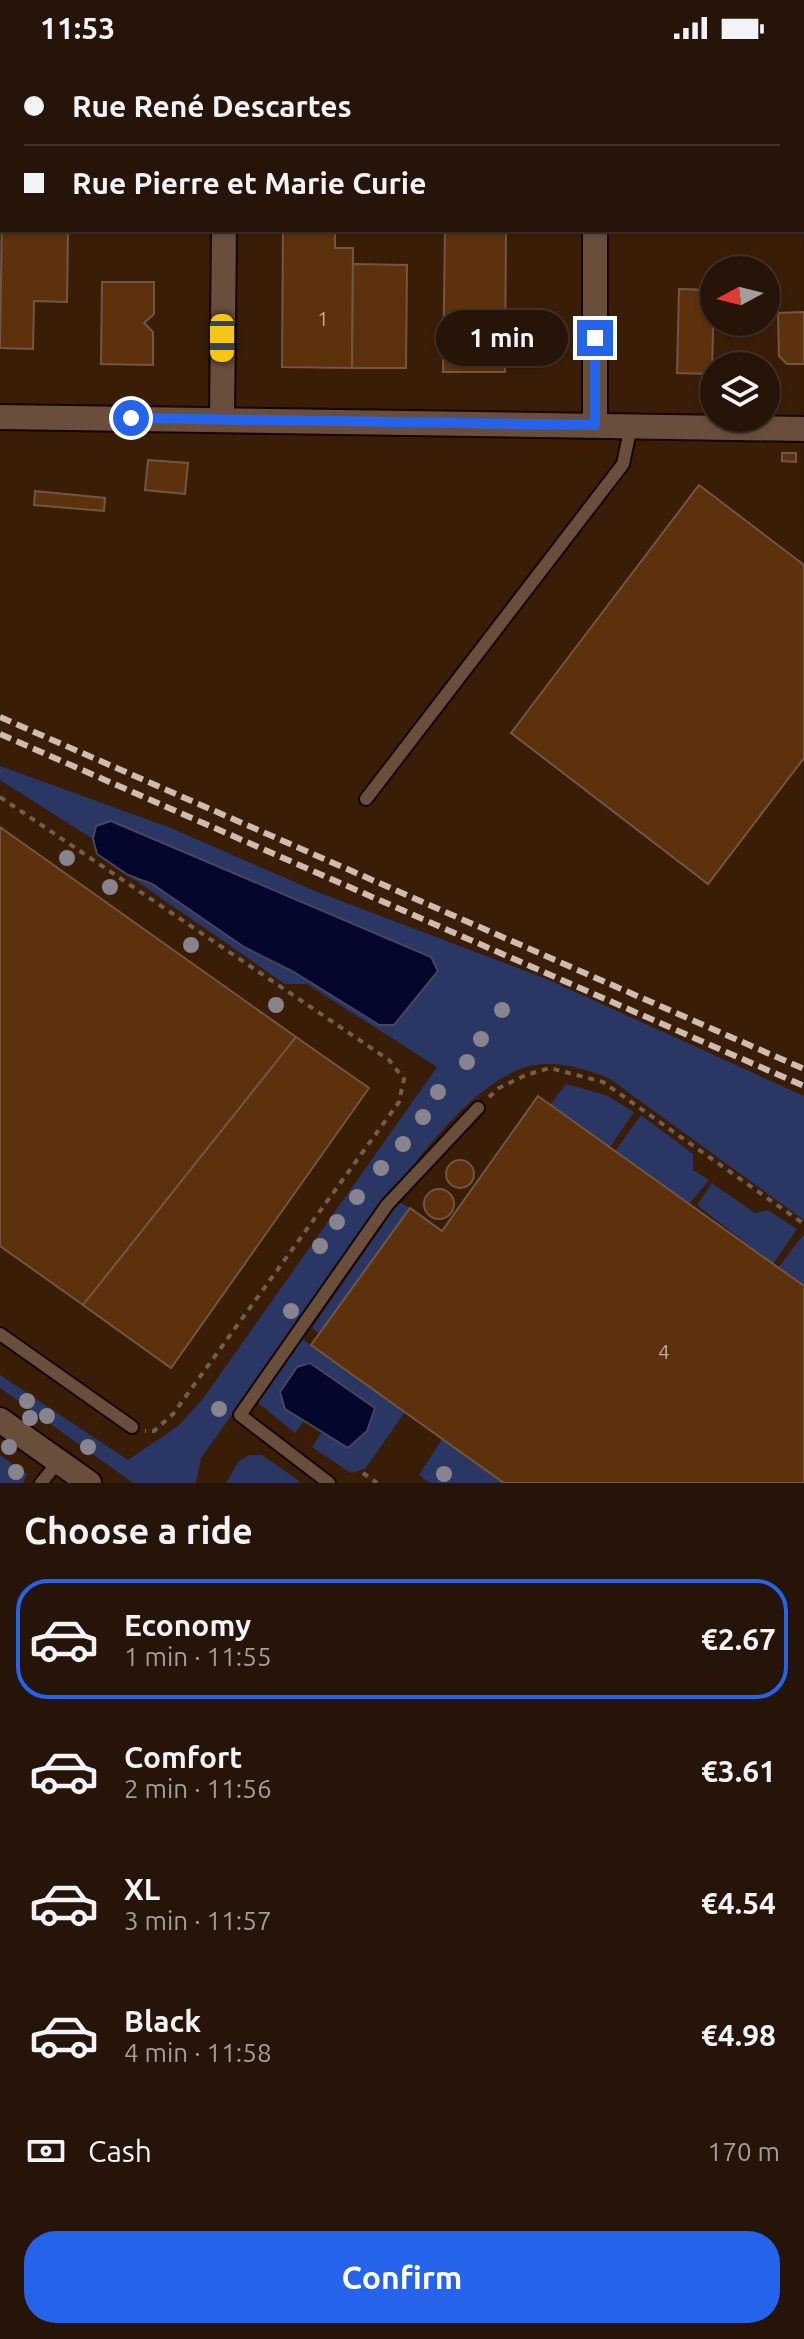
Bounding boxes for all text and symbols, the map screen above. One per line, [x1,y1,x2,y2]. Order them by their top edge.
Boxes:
text: 11:53 [40,11,115,45]
text: Rue René Descartes [72,89,352,123]
text: Rue Pierre et Marie Curie [72,166,427,200]
north arrow [700,256,780,336]
map controls [700,256,780,432]
house number: 1 [317,307,329,330]
callout: 1 min [435,310,567,366]
car [210,314,234,362]
route end [577,320,613,356]
text: 1 min [469,323,535,352]
button: layers [700,352,780,432]
route start [113,400,149,436]
house number: 4 [658,1340,670,1363]
text: Choose a ride [24,1510,253,1551]
icon: car [28,1603,100,1675]
text: Economy [124,1608,251,1642]
text: €2.67 [701,1622,776,1656]
text: 1 min · 11:55 [124,1642,272,1671]
icon: car [28,1735,100,1807]
text: Comfort [124,1740,242,1774]
text: €3.61 [701,1754,776,1788]
text: 2 min · 11:56 [124,1774,272,1803]
icon: car [28,1867,100,1939]
text: XL [124,1872,160,1906]
text: €4.54 [701,1886,776,1920]
text: 3 min · 11:57 [124,1906,272,1935]
icon: car [28,1999,100,2071]
text: Black [124,2004,201,2038]
text: €4.98 [701,2018,776,2052]
text: 4 min · 11:58 [124,2038,272,2067]
icon: cash [24,2129,68,2173]
text: Cash [88,2134,152,2168]
text: 170 m [708,2137,780,2166]
button: Confirm [24,2231,780,2323]

